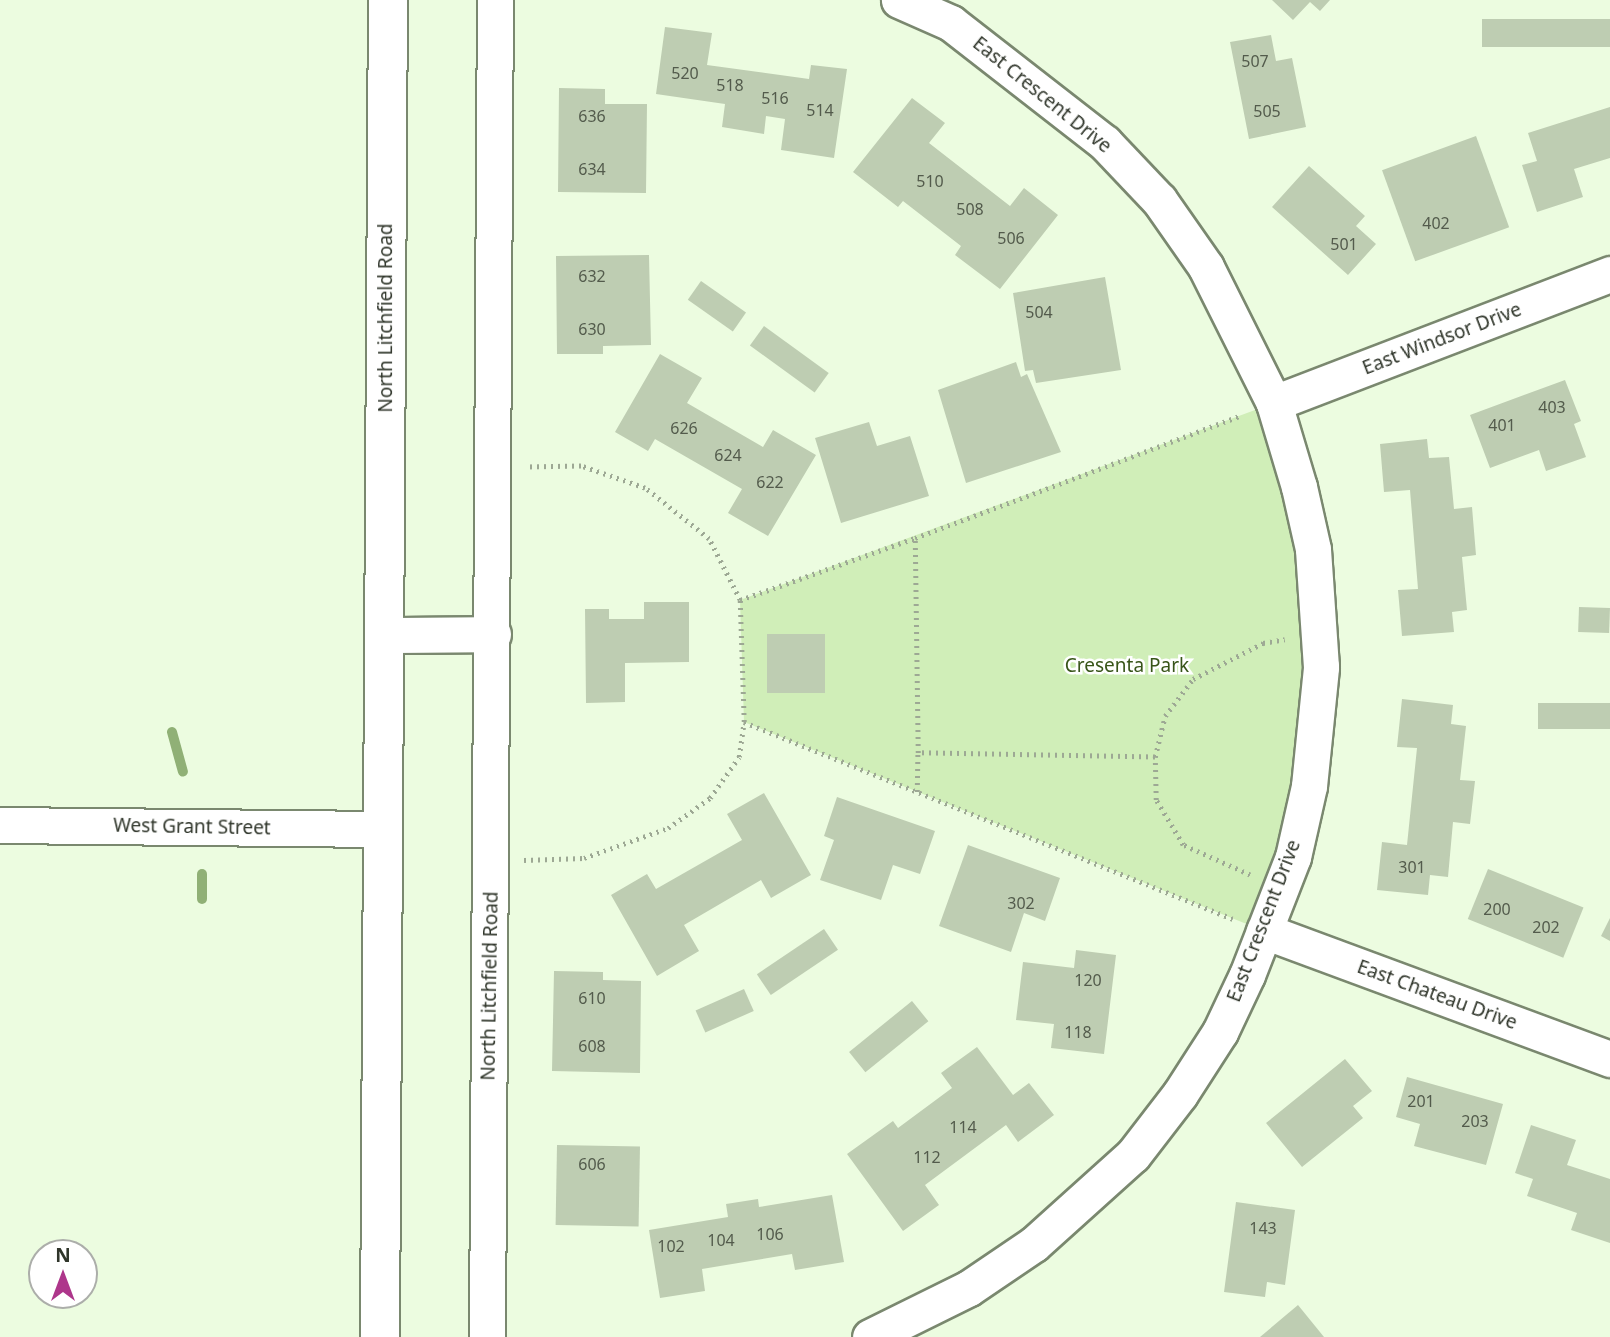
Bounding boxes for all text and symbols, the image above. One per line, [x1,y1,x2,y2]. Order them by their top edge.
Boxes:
street label: East Crescent Drive [968,32,1116,158]
house number: 507 [1241,51,1269,71]
house number: 520 [671,63,699,83]
house number: 518 [716,75,744,95]
house number: 516 [761,88,789,108]
house number: 514 [806,100,834,120]
house number: 505 [1253,101,1281,121]
house number: 636 [578,106,606,126]
house number: 634 [578,159,606,179]
house number: 510 [916,171,944,191]
house number: 508 [956,199,984,219]
house number: 402 [1422,213,1450,233]
street label: North Litchfield Road [375,223,397,413]
house number: 506 [997,228,1025,248]
house number: 501 [1330,234,1358,254]
house number: 632 [578,266,606,286]
street label: East Windsor Drive [1359,298,1525,380]
house number: 504 [1025,302,1053,322]
house number: 630 [578,319,606,339]
house number: 403 [1538,397,1566,417]
house number: 401 [1488,415,1516,435]
house number: 626 [670,418,698,438]
house number: 624 [714,445,742,465]
house number: 622 [756,472,784,492]
park label: Cresenta Park [1065,655,1189,677]
street label: West Grant Street [113,814,271,840]
street label: East Crescent Drive [1223,837,1305,1005]
house number: 301 [1398,857,1426,877]
street label: North Litchfield Road [477,891,503,1081]
house number: 302 [1007,893,1035,913]
house number: 200 [1483,899,1511,919]
house number: 202 [1532,917,1560,937]
street label: East Chateau Drive [1354,955,1520,1035]
house number: 120 [1074,970,1102,990]
house number: 610 [578,988,606,1008]
house number: 118 [1064,1022,1092,1042]
house number: 608 [578,1036,606,1056]
house number: 201 [1407,1091,1435,1111]
house number: 203 [1461,1111,1489,1131]
house number: 114 [949,1117,977,1137]
house number: 112 [913,1147,941,1167]
house number: 606 [578,1154,606,1174]
house number: 143 [1249,1218,1277,1238]
house number: 106 [756,1224,784,1244]
house number: 104 [707,1230,735,1250]
house number: 102 [657,1236,685,1256]
north arrow [28,1239,98,1309]
text: N [55,1242,71,1268]

